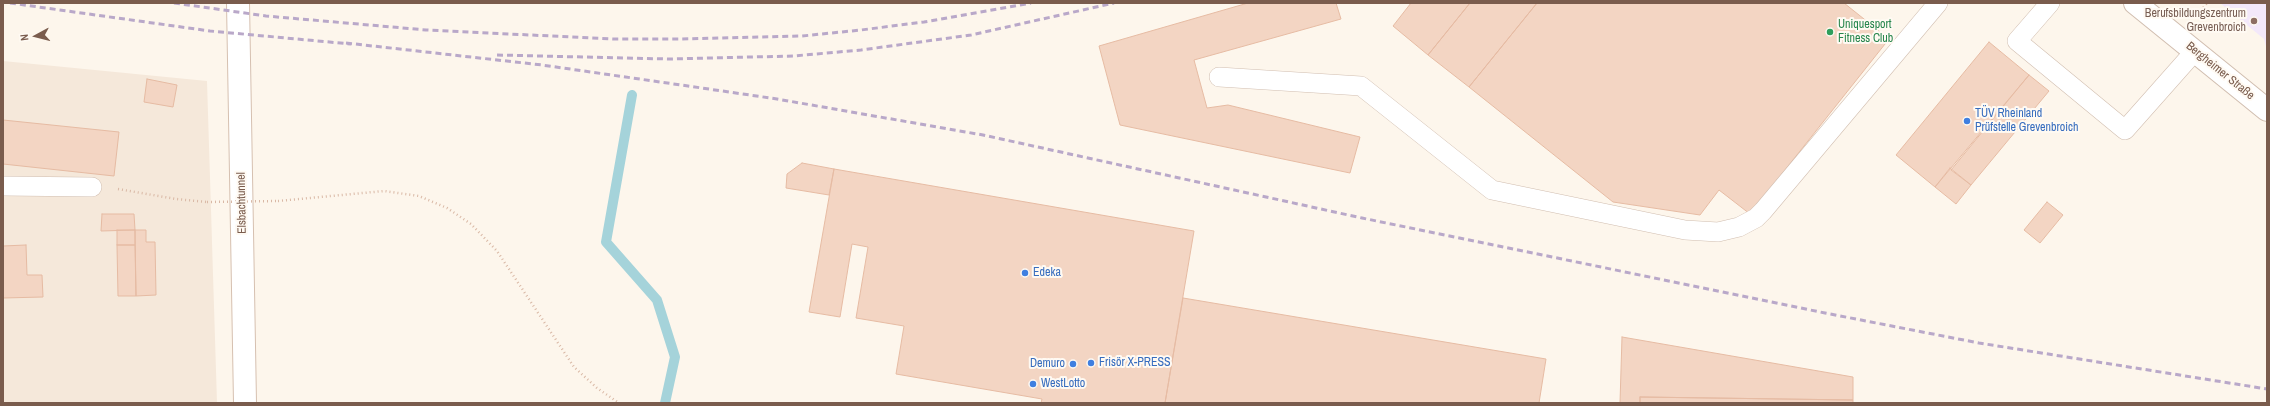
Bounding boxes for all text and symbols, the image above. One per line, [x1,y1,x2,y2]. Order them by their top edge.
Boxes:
place label: Berufsbildungszentrum Grevenbroich [2145,7,2246,35]
north arrow [16,16,56,56]
marker: Berufsbildungszentrum Grevenbroich [2249,16,2259,26]
place label: Uniquesport Fitness Club [1838,18,1893,46]
marker: Uniquesport Fitness Club [1825,27,1835,37]
text: N [17,33,31,42]
street label: Bergheimer Straße [2183,39,2257,103]
place label: TÜV Rheinland Prüfstelle Grevenbroich [1975,107,2078,135]
marker: TÜV Rheinland Prüfstelle Grevenbroich [1962,116,1972,126]
street label: Elsbachtunnel [234,172,250,234]
place label: Edeka [1033,266,1061,280]
marker: Edeka [1020,268,1030,278]
place label: Frisör X-PRESS [1099,356,1171,370]
place label: Demuro [1030,357,1065,371]
marker: Frisör X-PRESS [1086,358,1096,368]
marker: Demuro [1068,359,1078,369]
place label: WestLotto [1041,377,1085,391]
marker: WestLotto [1028,379,1038,389]

